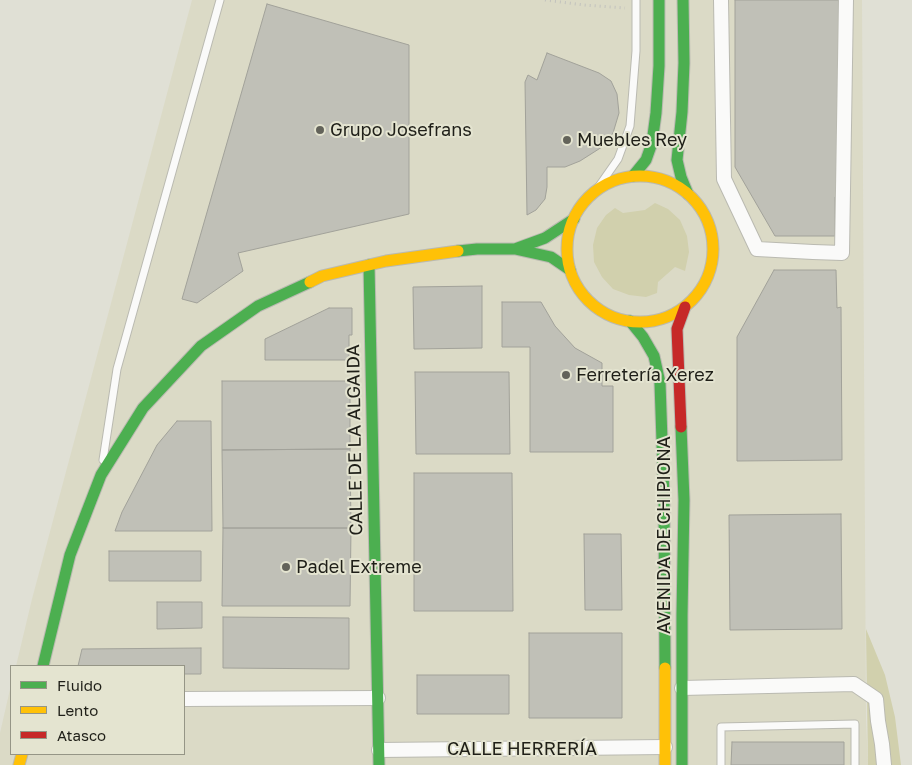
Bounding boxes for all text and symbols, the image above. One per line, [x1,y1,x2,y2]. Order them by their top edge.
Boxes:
place label: Grupo Josefrans [330,119,472,141]
marker: Grupo Josefrans [314,124,326,136]
place label: Muebles Rey [577,129,687,151]
marker: Muebles Rey [561,134,573,146]
street label: CALLE DE LA ALGAIDA [343,344,367,536]
place label: Ferretería Xerez [576,364,714,386]
marker: Ferretería Xerez [560,369,572,381]
street label: AVENIDA DE CHIPIONA [653,436,675,634]
place label: Padel Extreme [296,556,422,578]
marker: Padel Extreme [280,561,292,573]
legend [10,665,185,755]
text: Fluido [57,676,102,694]
text: Lento [57,701,98,719]
text: Atasco [57,726,106,744]
street label: CALLE HERRERÍA [447,738,597,760]

